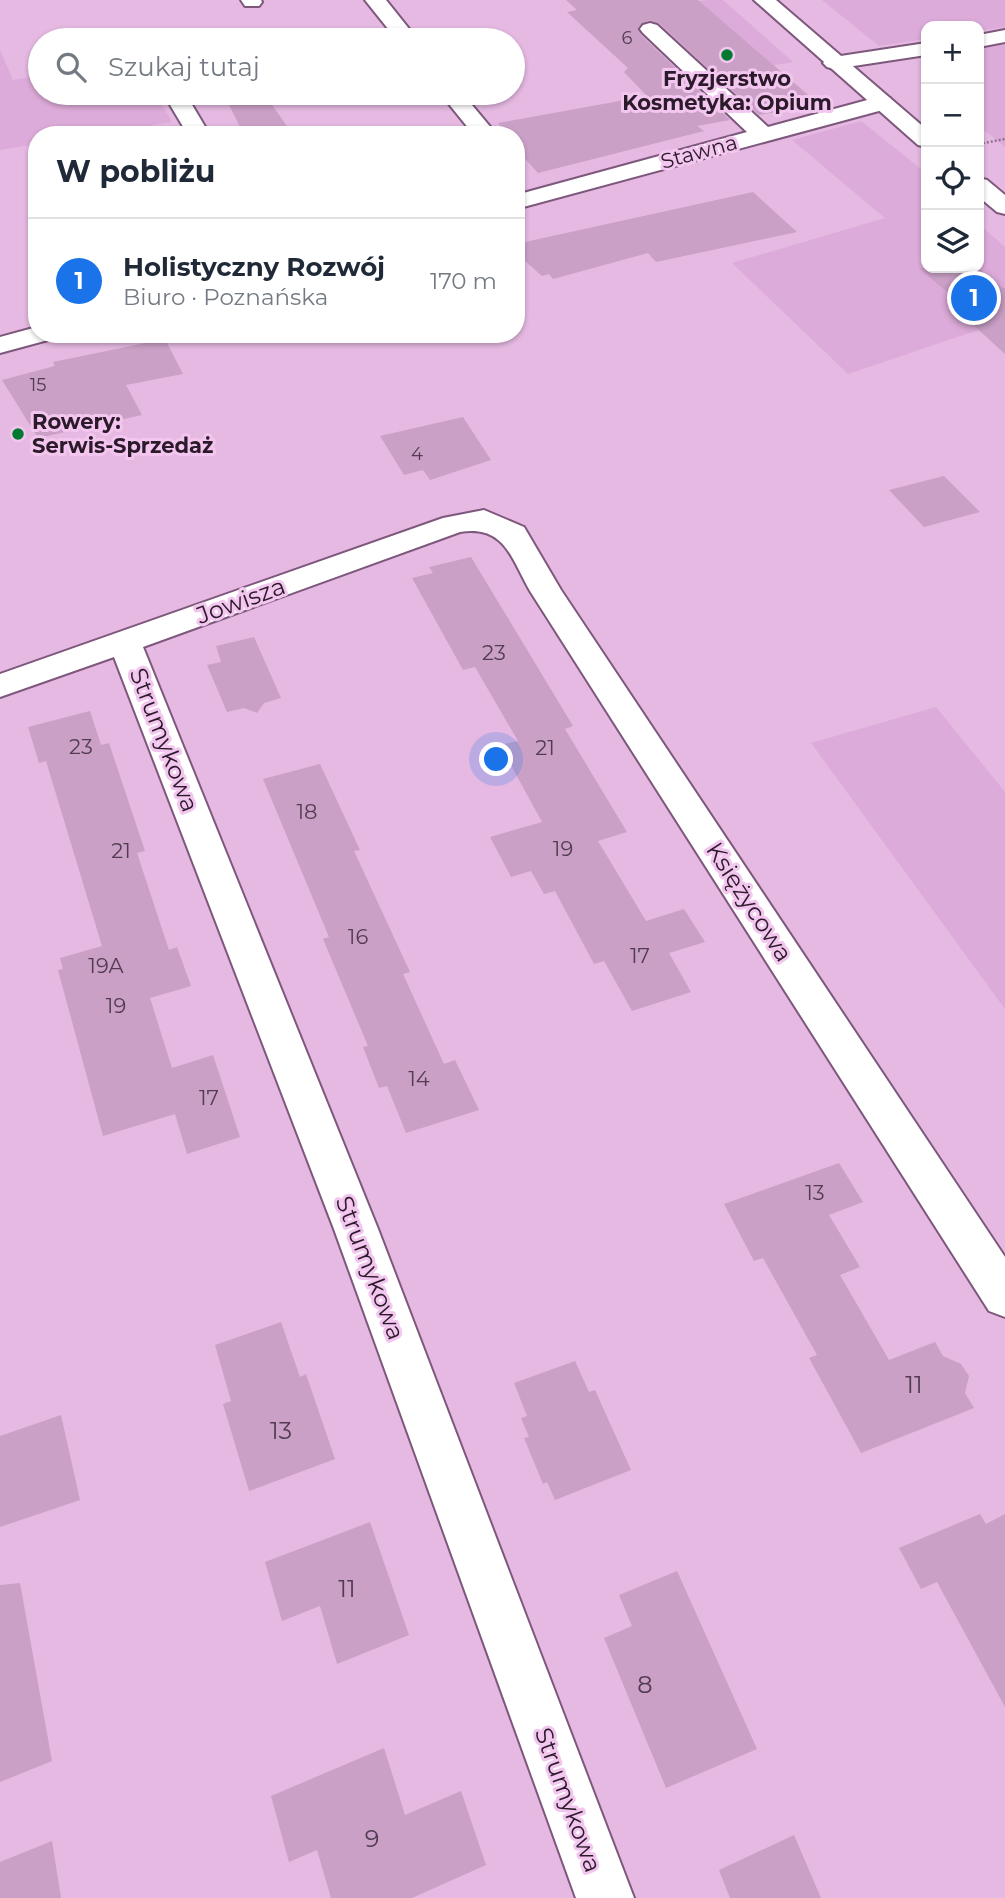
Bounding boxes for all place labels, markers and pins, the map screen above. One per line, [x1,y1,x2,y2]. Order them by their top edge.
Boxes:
marker: Fryzjerstwo Kosmetyka: Opium [719,47,735,63]
place label: Fryzjerstwo Kosmetyka: Opium [622,66,832,115]
pin: 1 [951,272,997,324]
place label: Rowery: Serwis-Sprzedaż [32,409,213,458]
marker: Rowery: Serwis-Sprzedaż [10,426,26,442]

